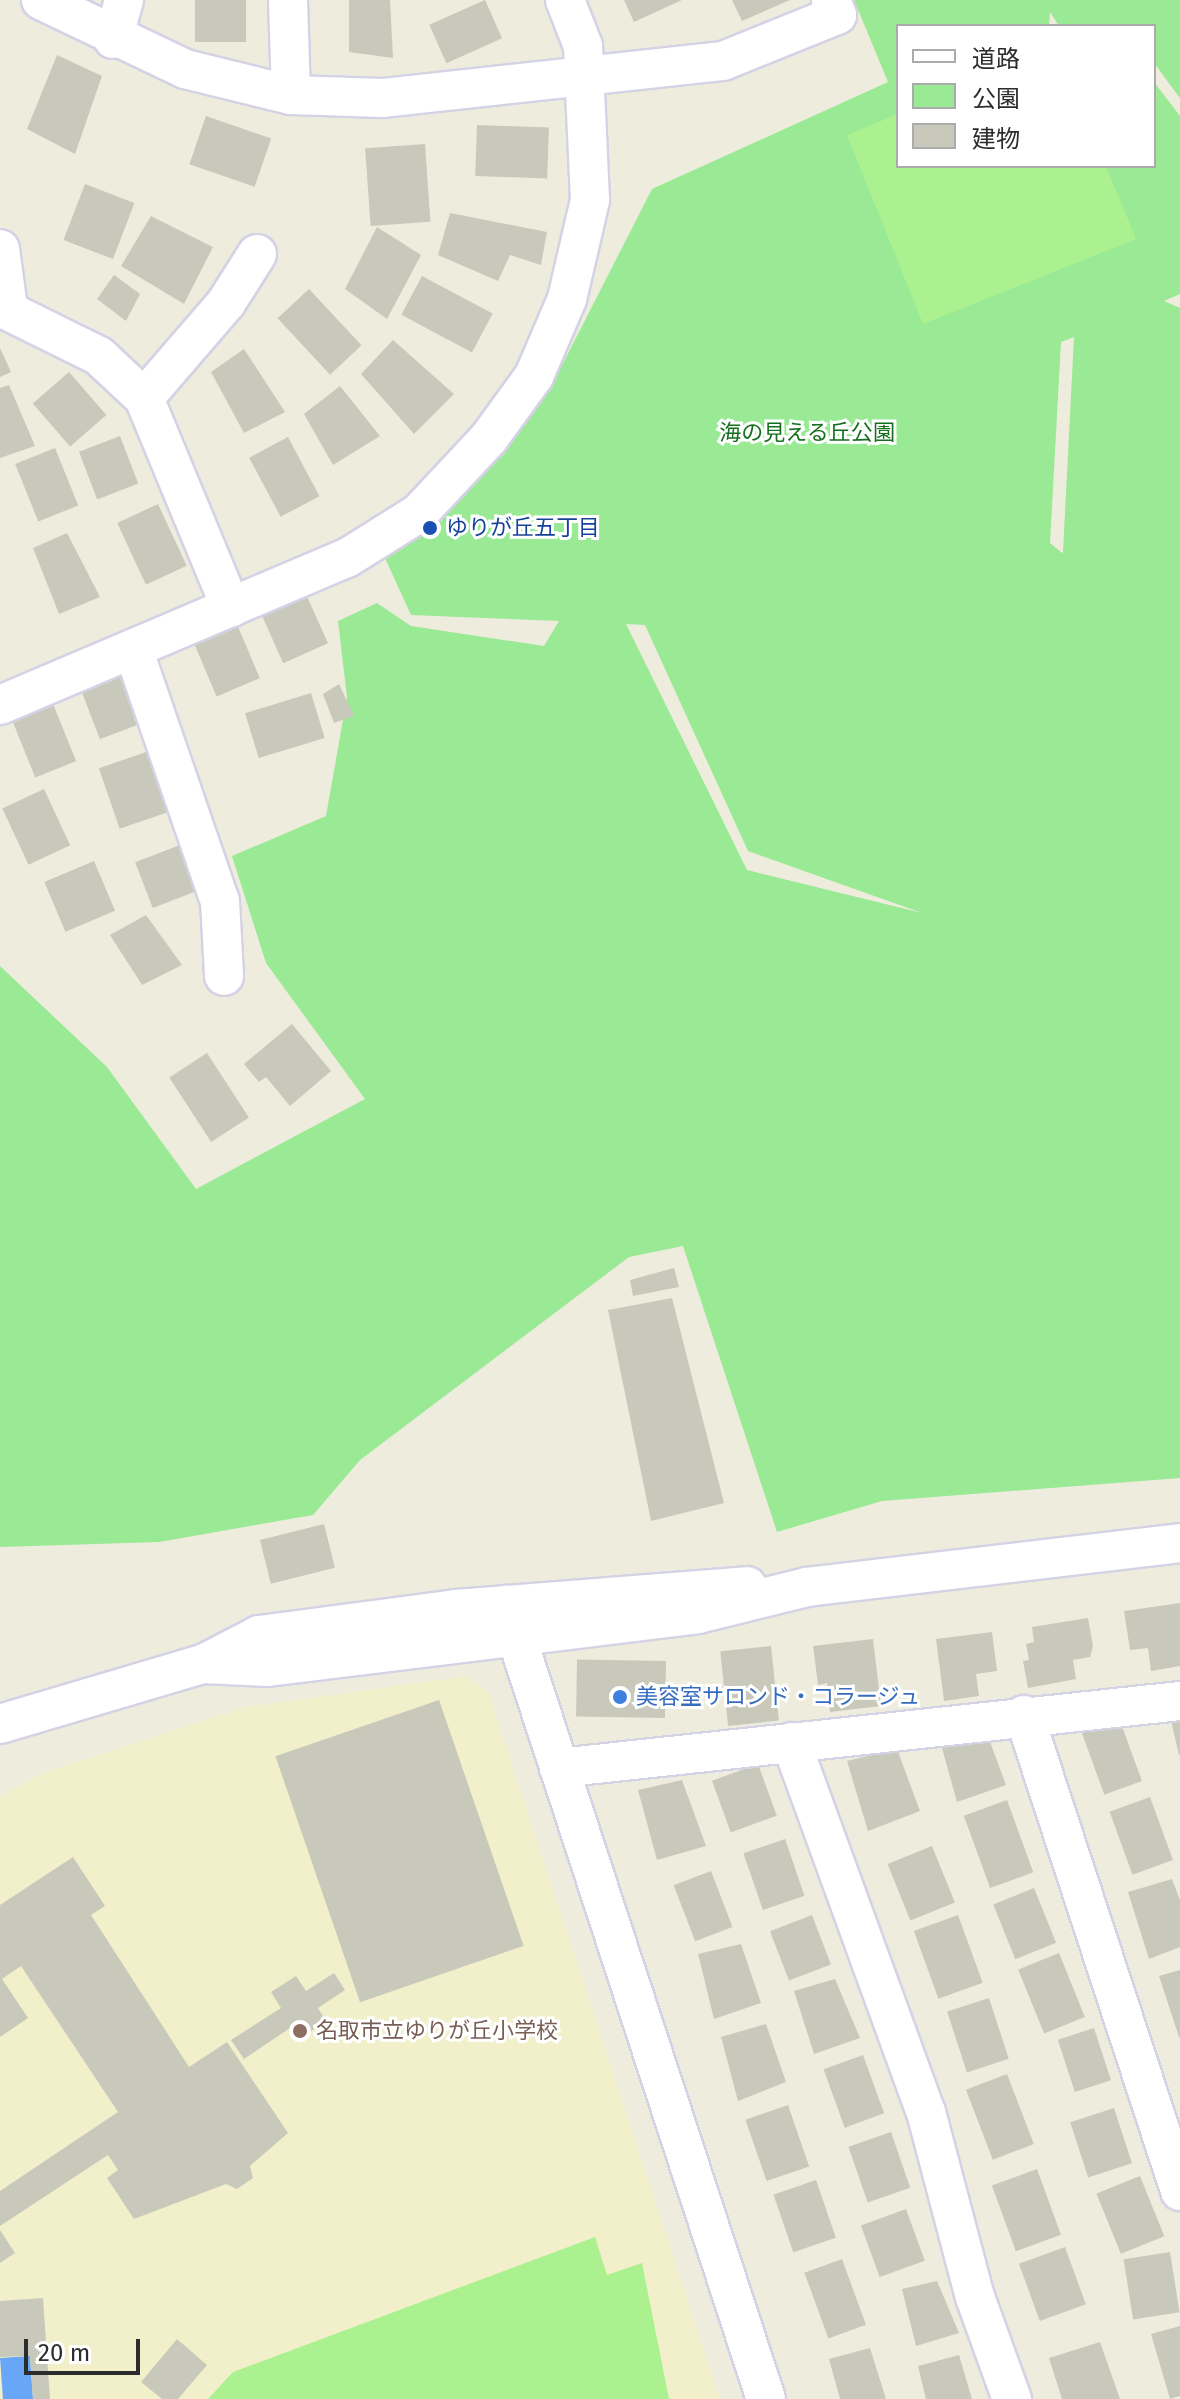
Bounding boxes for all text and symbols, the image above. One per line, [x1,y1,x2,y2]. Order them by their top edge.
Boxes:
legend [896,24,1156,168]
text: 道路 [972,45,1020,73]
text: 公園 [972,85,1020,113]
text: 建物 [972,125,1020,153]
park label: 海の見える丘公園 [719,420,895,446]
place label: ゆりが丘五丁目 [446,515,600,541]
marker: ゆりが丘五丁目 [421,519,439,537]
place label: 美容室サロンド・コラージュ [636,1684,922,1710]
marker: 美容室サロンド・コラージュ [611,1688,629,1706]
place label: 名取市立ゆりが丘小学校 [316,2018,558,2044]
marker: 名取市立ゆりが丘小学校 [291,2022,309,2040]
scale bar [28,2323,144,2373]
text: 20 m [38,2339,90,2367]

